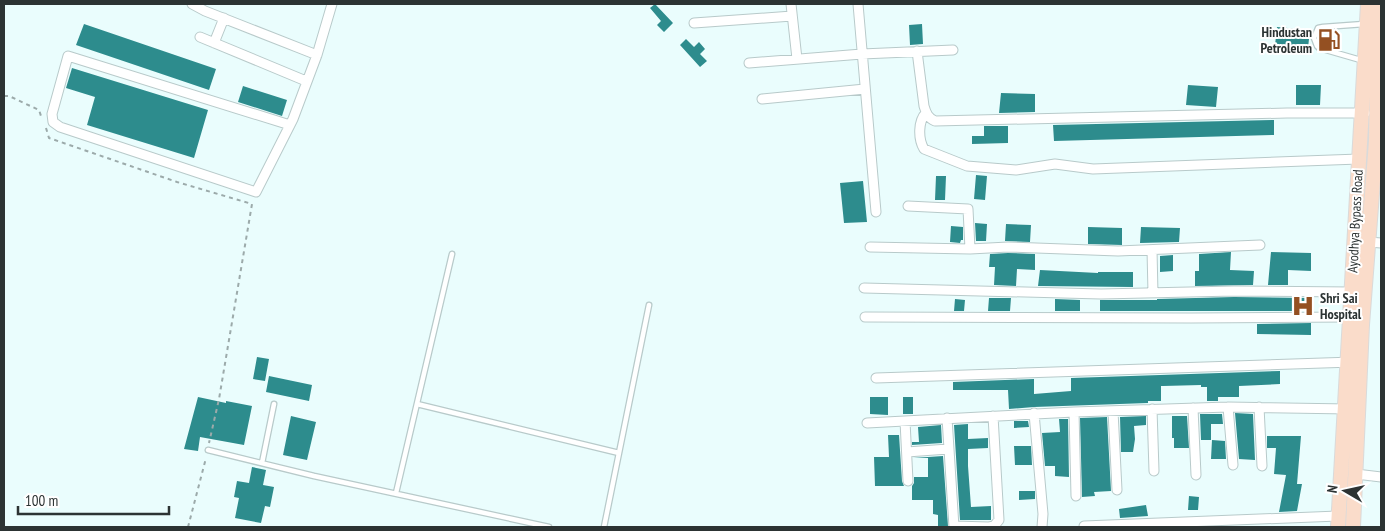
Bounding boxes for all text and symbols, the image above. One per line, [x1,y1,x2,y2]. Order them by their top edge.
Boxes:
place label: Hindustan Petroleum [1260,23,1312,57]
fuel station icon: Hindustan Petroleum [1316,27,1342,53]
street label: Ayodhya Bypass Road [1343,169,1367,273]
place label: Shri Sai Hospital [1320,289,1362,323]
hospital icon: Shri Sai Hospital [1290,293,1316,319]
north arrow [1320,466,1370,516]
scale bar [18,484,169,516]
text: N [1323,484,1342,494]
text: 100 m [25,491,58,510]

